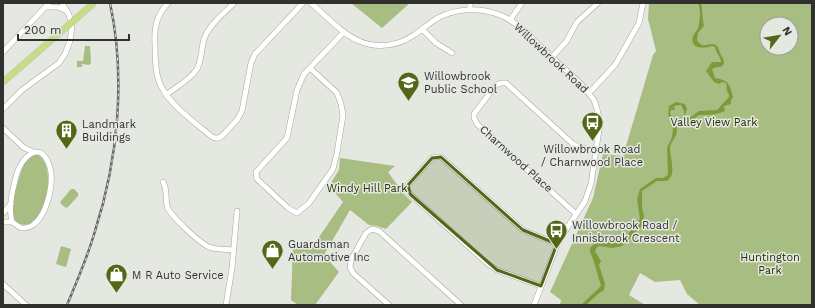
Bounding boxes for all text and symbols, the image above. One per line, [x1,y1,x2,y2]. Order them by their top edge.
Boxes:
scale bar [18,16,129,42]
north arrow [759,16,799,56]
street label: Willowbrook Road [511,20,591,96]
text: 200 m [24,23,61,37]
text: N [779,24,795,38]
school or university icon: Willowbrook Public School [395,69,421,102]
place label: Willowbrook Public School [424,70,498,96]
bus stop icon: Willowbrook Road / Charnwood Place [579,110,605,143]
park label: Valley View Park [671,116,757,129]
building icon: Landmark Buildings [54,117,80,150]
place label: Landmark Buildings [82,118,136,144]
street label: Charnwood Place [477,123,555,195]
place label: Willowbrook Road / Charnwood Place [541,143,643,169]
park label: Windy Hill Park [326,182,408,195]
bus stop icon: Willowbrook Road / Innisbrook Crescent [544,218,570,251]
place label: Willowbrook Road / Innisbrook Crescent [572,219,680,245]
shop icon: Guardsman Automotive Inc [259,237,285,270]
place label: Guardsman Automotive Inc [288,238,370,264]
park label: Huntington Park [740,251,800,277]
shop icon: M R Auto Service [103,262,129,295]
place label: M R Auto Service [132,269,224,282]

